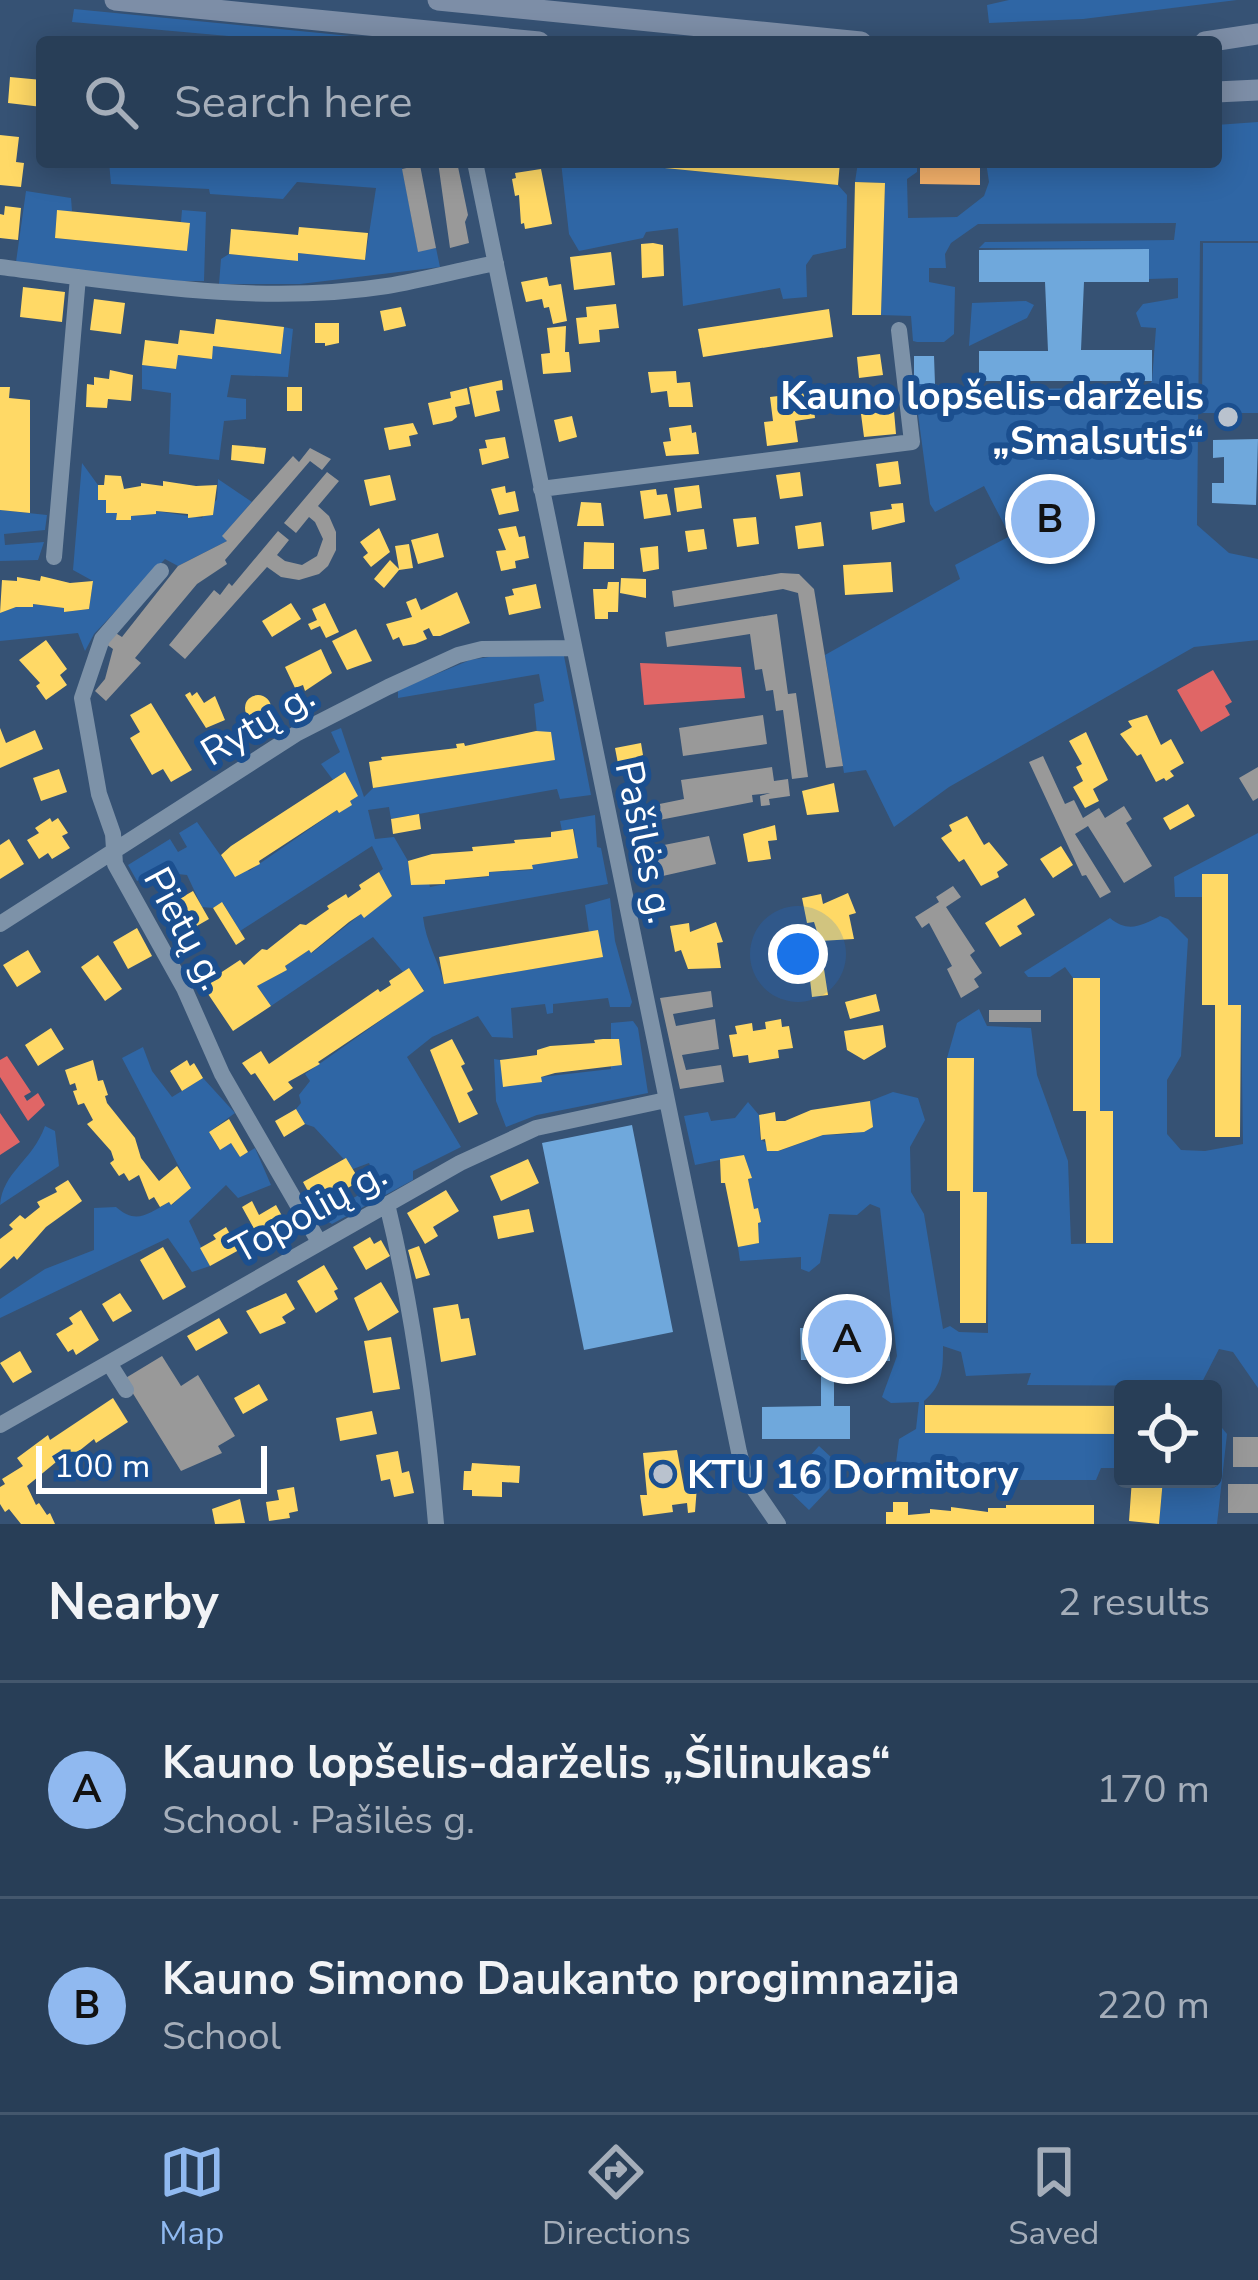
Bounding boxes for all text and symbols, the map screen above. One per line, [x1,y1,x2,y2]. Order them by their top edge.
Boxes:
search box [36,36,1222,168]
icon: search [78,69,144,135]
text: Search here [174,72,413,133]
place label: Kauno lopšelis-darželis „Smalsutis“ [780,370,1204,468]
marker: Kauno lopšelis-darželis „Smalsutis“ [1215,404,1241,430]
pin: B [1011,474,1089,564]
street label: Rytų g. [191,670,324,779]
street label: Pašilės g. [601,756,688,928]
street label: Pietų g. [130,858,239,999]
your location [768,924,828,984]
street label: Topolių g. [221,1148,396,1277]
pin: A [808,1294,886,1384]
map controls [1114,1380,1222,1488]
button: locate [1114,1380,1222,1488]
scale bar [36,1440,267,1493]
text: 100 m [54,1444,150,1489]
place label: KTU 16 Dormitory [687,1449,1019,1502]
marker: KTU 16 Dormitory [650,1461,676,1487]
text: Nearby [48,1567,219,1637]
text: 2 results [1058,1576,1210,1629]
text: Kauno lopšelis-darželis „Šilinukas“ [162,1733,891,1794]
text: A [72,1763,102,1816]
text: 170 m [1096,1763,1210,1816]
text: School · Pašilės g. [162,1794,475,1847]
text: Kauno Simono Daukanto progimnazija [162,1949,960,2010]
text: B [74,1979,100,2032]
text: 220 m [1096,1979,1210,2032]
text: School [162,2010,281,2063]
tab: Map [159,2139,225,2256]
tab: Directions [542,2139,691,2256]
tab: Saved [1008,2139,1099,2256]

